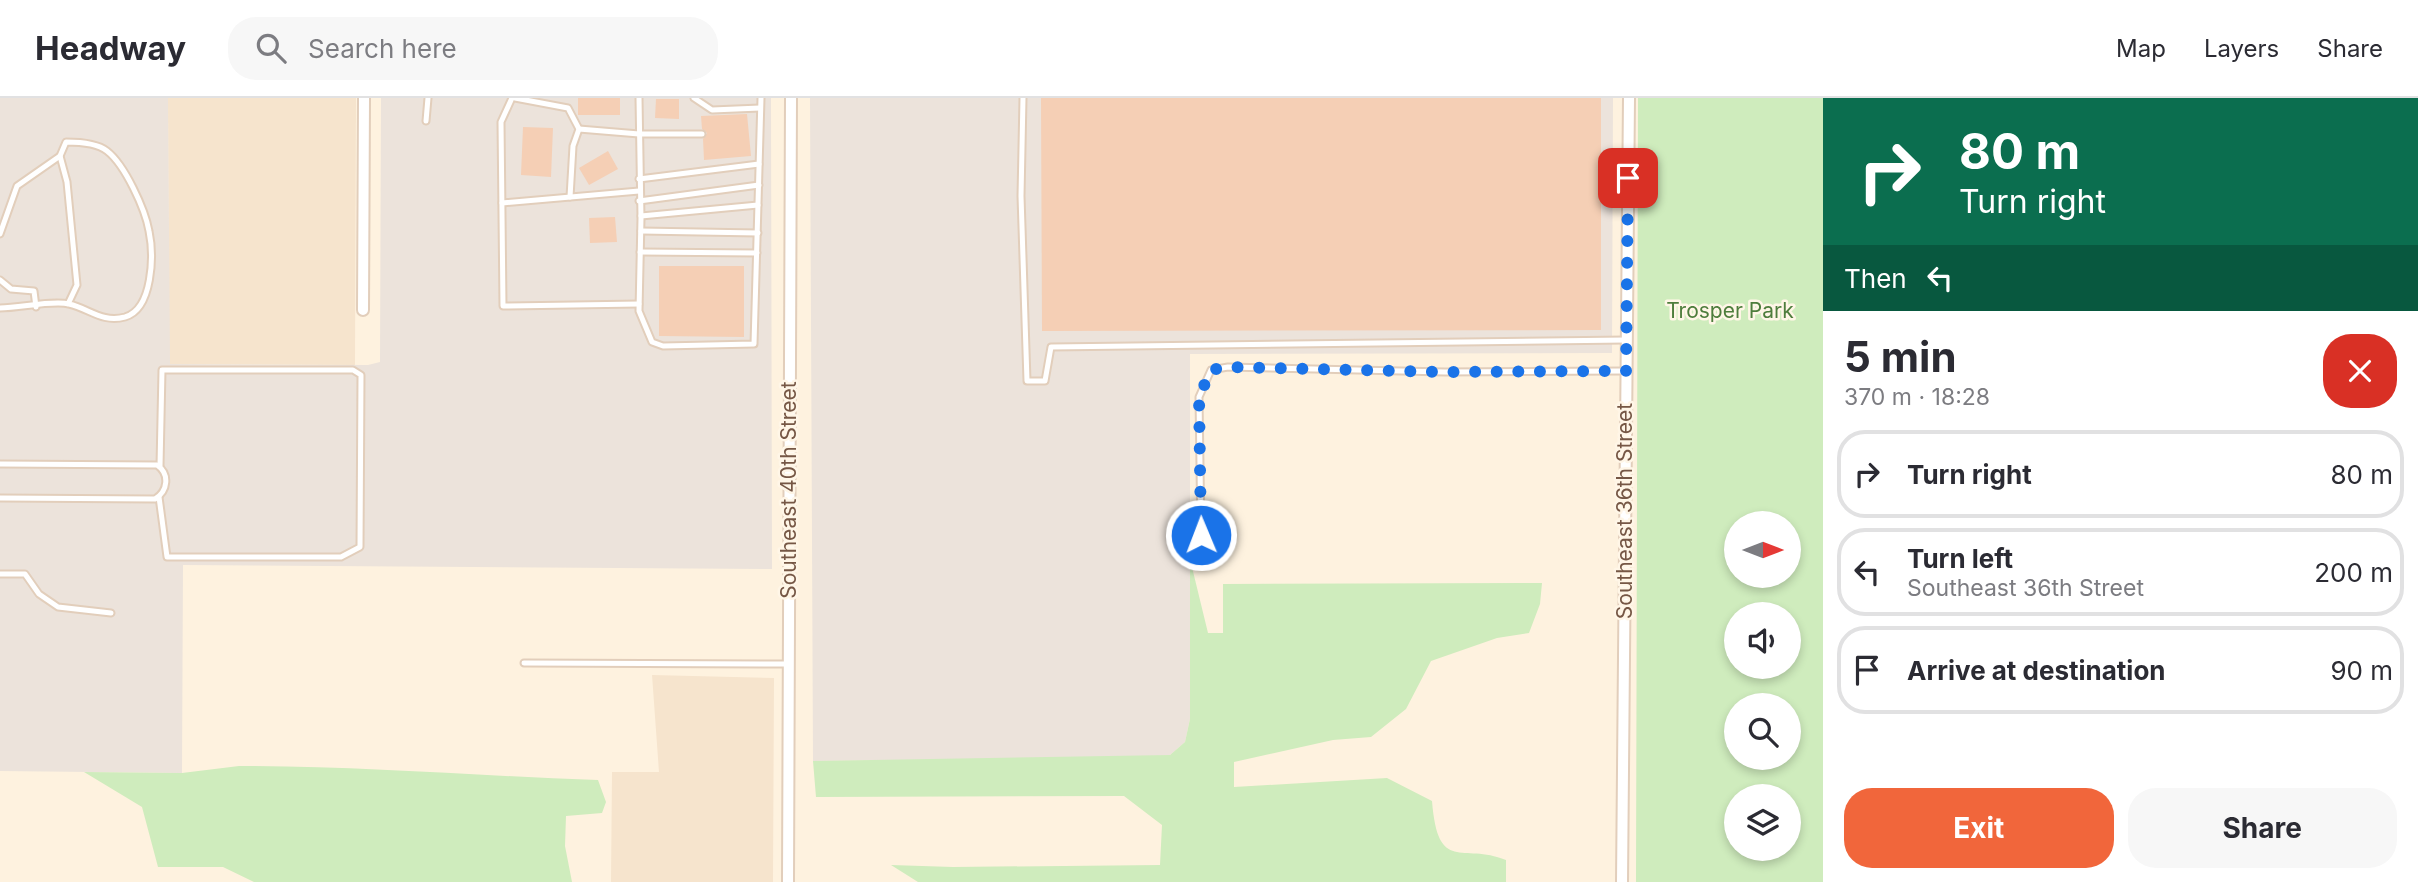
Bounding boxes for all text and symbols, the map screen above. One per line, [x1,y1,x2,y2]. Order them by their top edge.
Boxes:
search box [228,17,718,80]
text: Headway [35,28,186,68]
icon: search [252,29,290,67]
text: Search here [308,33,457,64]
text: Map [2116,34,2166,63]
text: Layers [2204,34,2279,63]
text: Share [2317,34,2383,63]
text: 80 m [1959,122,2080,181]
icon: right [1844,126,1935,217]
pin [1598,148,1658,208]
icon: arrive [1609,159,1647,197]
text: Turn right [1959,182,2106,221]
icon: left [1921,259,1959,297]
text: Then [1844,263,1907,294]
park label: Trosper Park [1666,298,1794,323]
text: 5 min [1844,331,1957,382]
button: close [2323,334,2397,408]
street label: Southeast 40th Street [776,381,801,599]
text: 370 m · 18:28 [1844,383,1990,411]
street label: Southeast 36th Street [1612,403,1637,619]
icon: right [1848,455,1886,493]
text: Turn right [1907,459,2032,490]
text: 80 m [2330,459,2393,490]
position arrow [1164,498,1238,572]
north arrow [1724,511,1801,588]
map controls [1724,511,1801,861]
text: Turn left [1907,543,2013,574]
icon: left [1848,553,1886,591]
text: 200 m [2314,557,2393,588]
text: Southeast 36th Street [1907,574,2144,602]
button: sound [1724,602,1801,679]
icon: arrive [1848,651,1886,689]
text: Arrive at destination [1907,655,2166,686]
text: 90 m [2330,655,2393,686]
button: search [1724,693,1801,770]
button: layers [1724,784,1801,861]
button: Exit [1844,788,2114,868]
button: Share [2128,788,2397,868]

